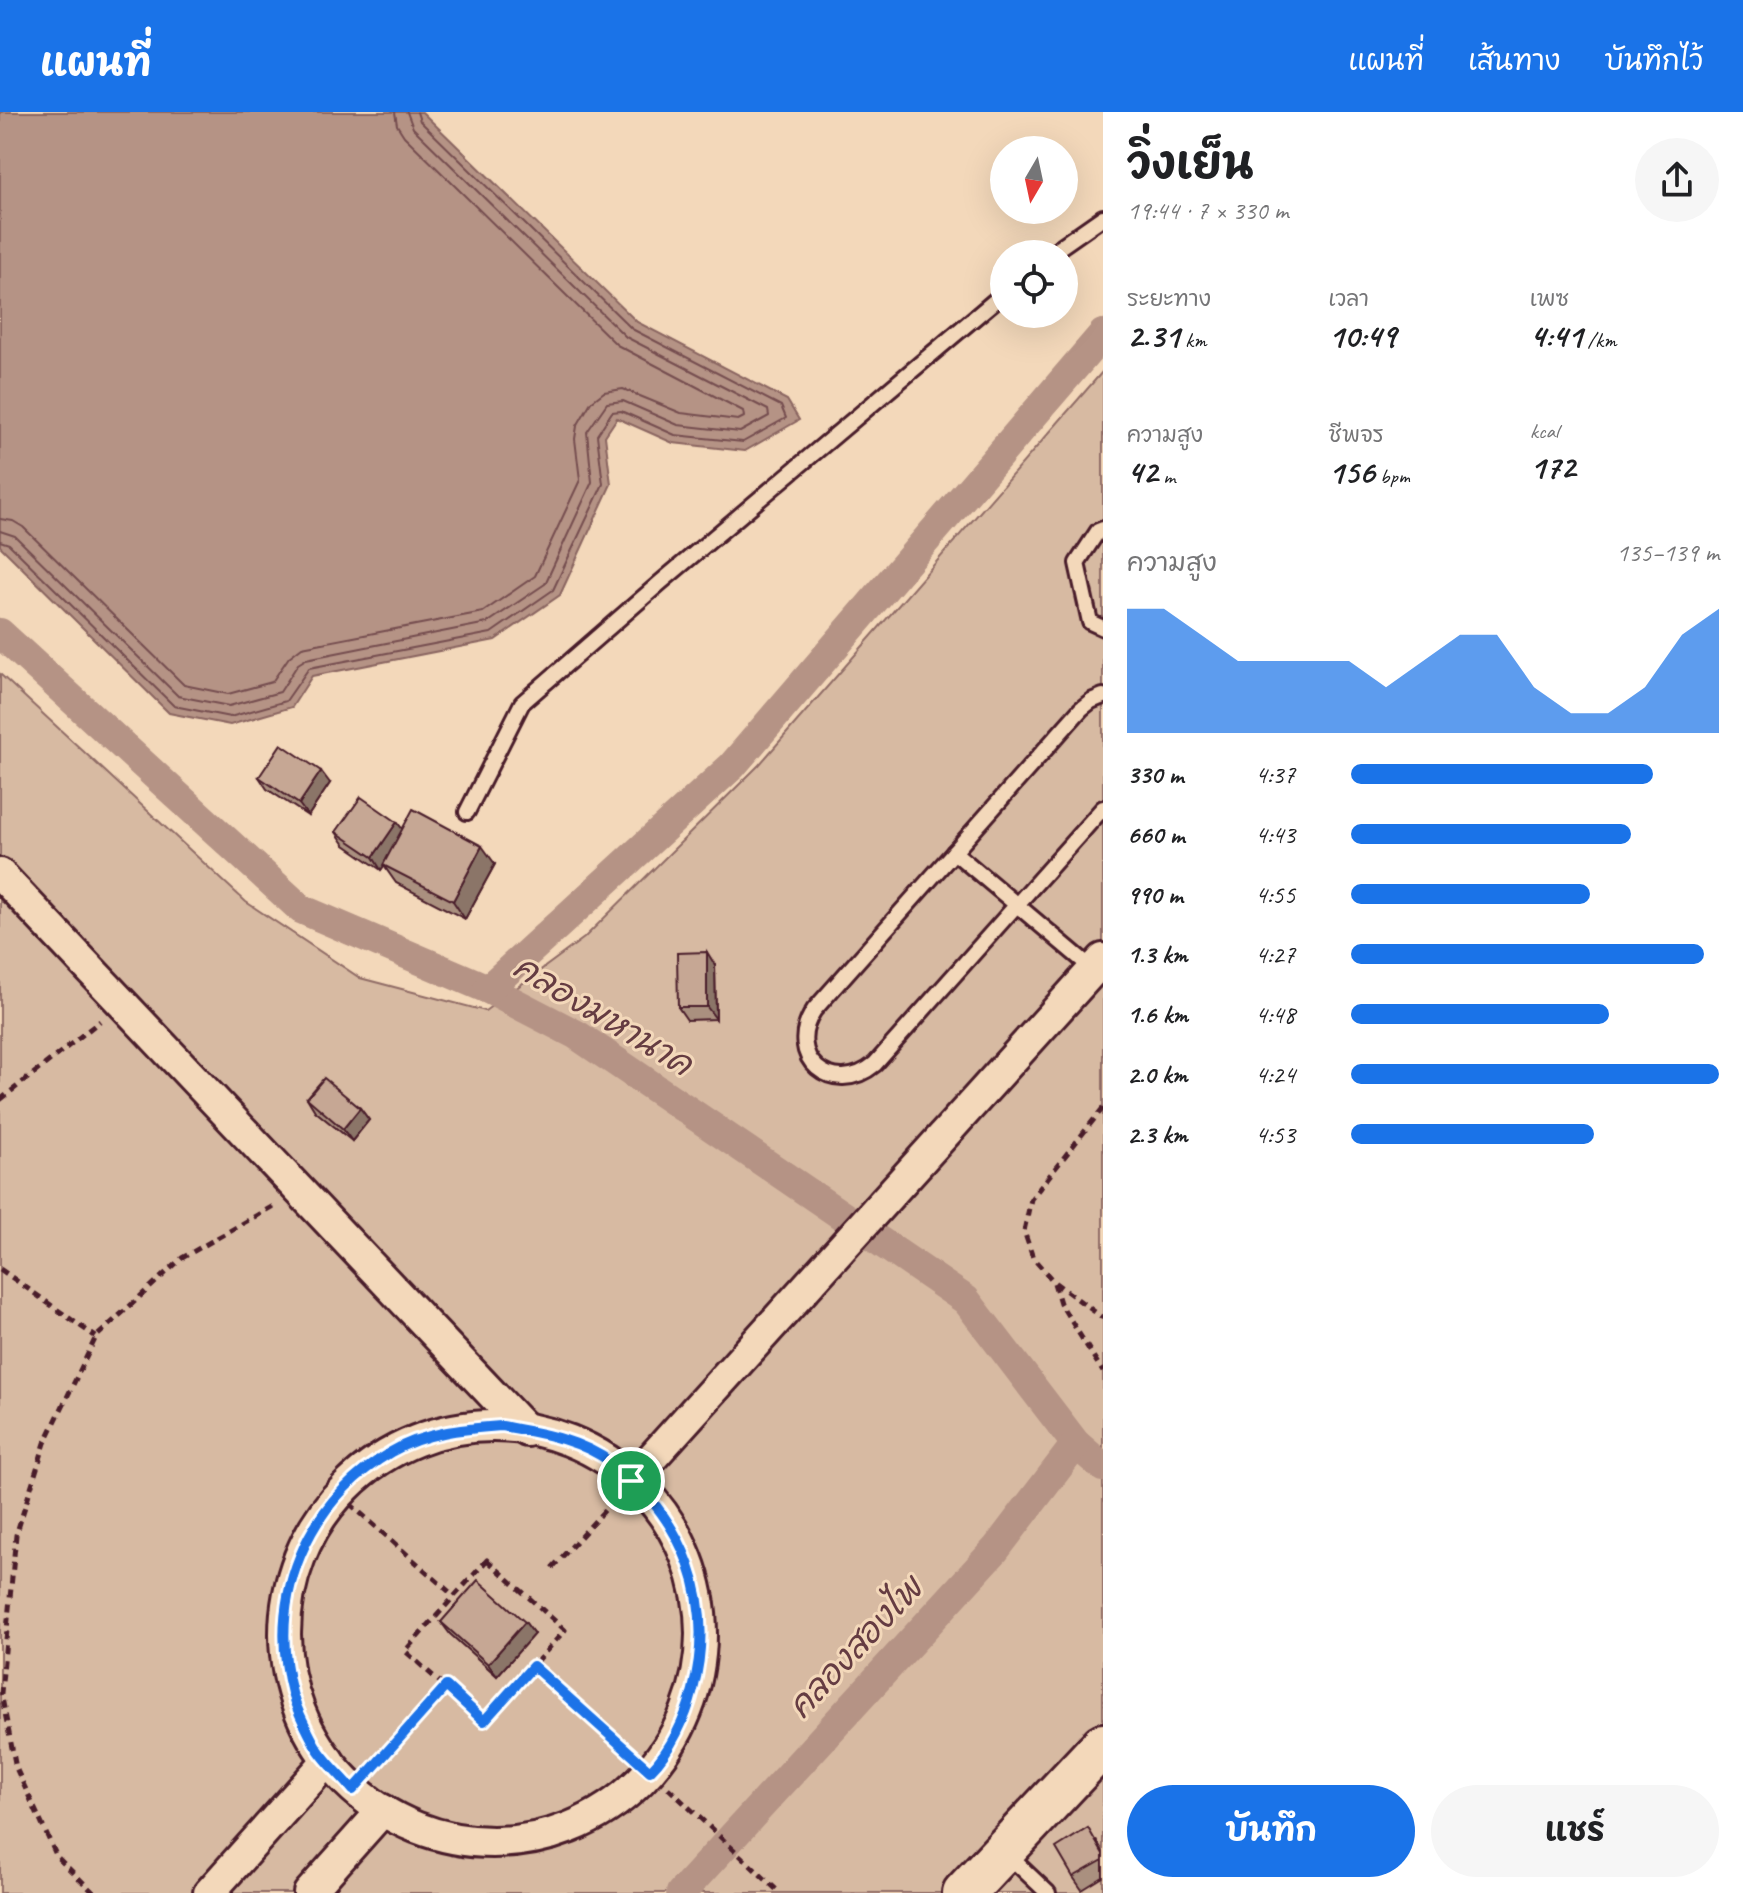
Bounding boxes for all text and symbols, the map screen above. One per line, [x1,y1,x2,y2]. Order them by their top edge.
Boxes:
text: แผนที่ [40,39,151,86]
text: แผนที่ [1348,43,1424,78]
text: เส้นทาง [1468,43,1561,78]
text: บันทึกไว้ [1605,43,1703,78]
north arrow [990,136,1078,224]
map controls [990,136,1078,328]
text: วิ่งเย็น [1127,136,1254,191]
button: share [1635,138,1719,222]
text: 19:44 · 7 × 330 m [1127,194,1288,227]
button: locate [990,240,1078,328]
text: ระยะทาง [1127,285,1211,313]
text: เวลา [1328,285,1369,313]
text: เพซ [1530,285,1569,313]
text: 2.31 [1127,314,1180,357]
text: 10:49 [1328,314,1396,357]
text: 4:41 [1530,314,1582,357]
text: km [1180,326,1206,354]
text: /km [1582,326,1616,354]
text: kcal [1530,417,1559,445]
text: ความสูง [1127,421,1203,449]
text: ชีพจร [1328,421,1384,449]
text: 172 [1530,445,1575,488]
text: 42 [1127,450,1158,493]
text: 156 [1328,450,1374,493]
text: m [1158,462,1175,490]
text: bpm [1374,462,1410,490]
text: 135–139 m [1616,536,1719,569]
text: ความสูง [1127,546,1217,579]
text: 330 m [1127,758,1183,791]
text: 4:37 [1255,758,1295,791]
text: 660 m [1127,818,1184,851]
text: 4:43 [1255,818,1295,851]
text: 990 m [1127,878,1183,911]
text: 4:55 [1255,878,1295,911]
text: 1.3 km [1127,938,1187,971]
text: 4:27 [1255,938,1295,971]
water label: คลองมหานาค [506,945,702,1086]
text: 1.6 km [1127,998,1188,1031]
text: 4:48 [1255,998,1295,1031]
text: 2.0 km [1127,1058,1187,1091]
text: 4:24 [1255,1058,1295,1091]
text: 2.3 km [1127,1118,1187,1151]
text: 4:53 [1255,1118,1295,1151]
pin [597,1447,665,1515]
icon: arrive [609,1459,653,1503]
water label: คลองสองไพ [778,1564,934,1727]
button: บันทึก [1127,1785,1415,1877]
button: แชร์ [1431,1785,1719,1877]

